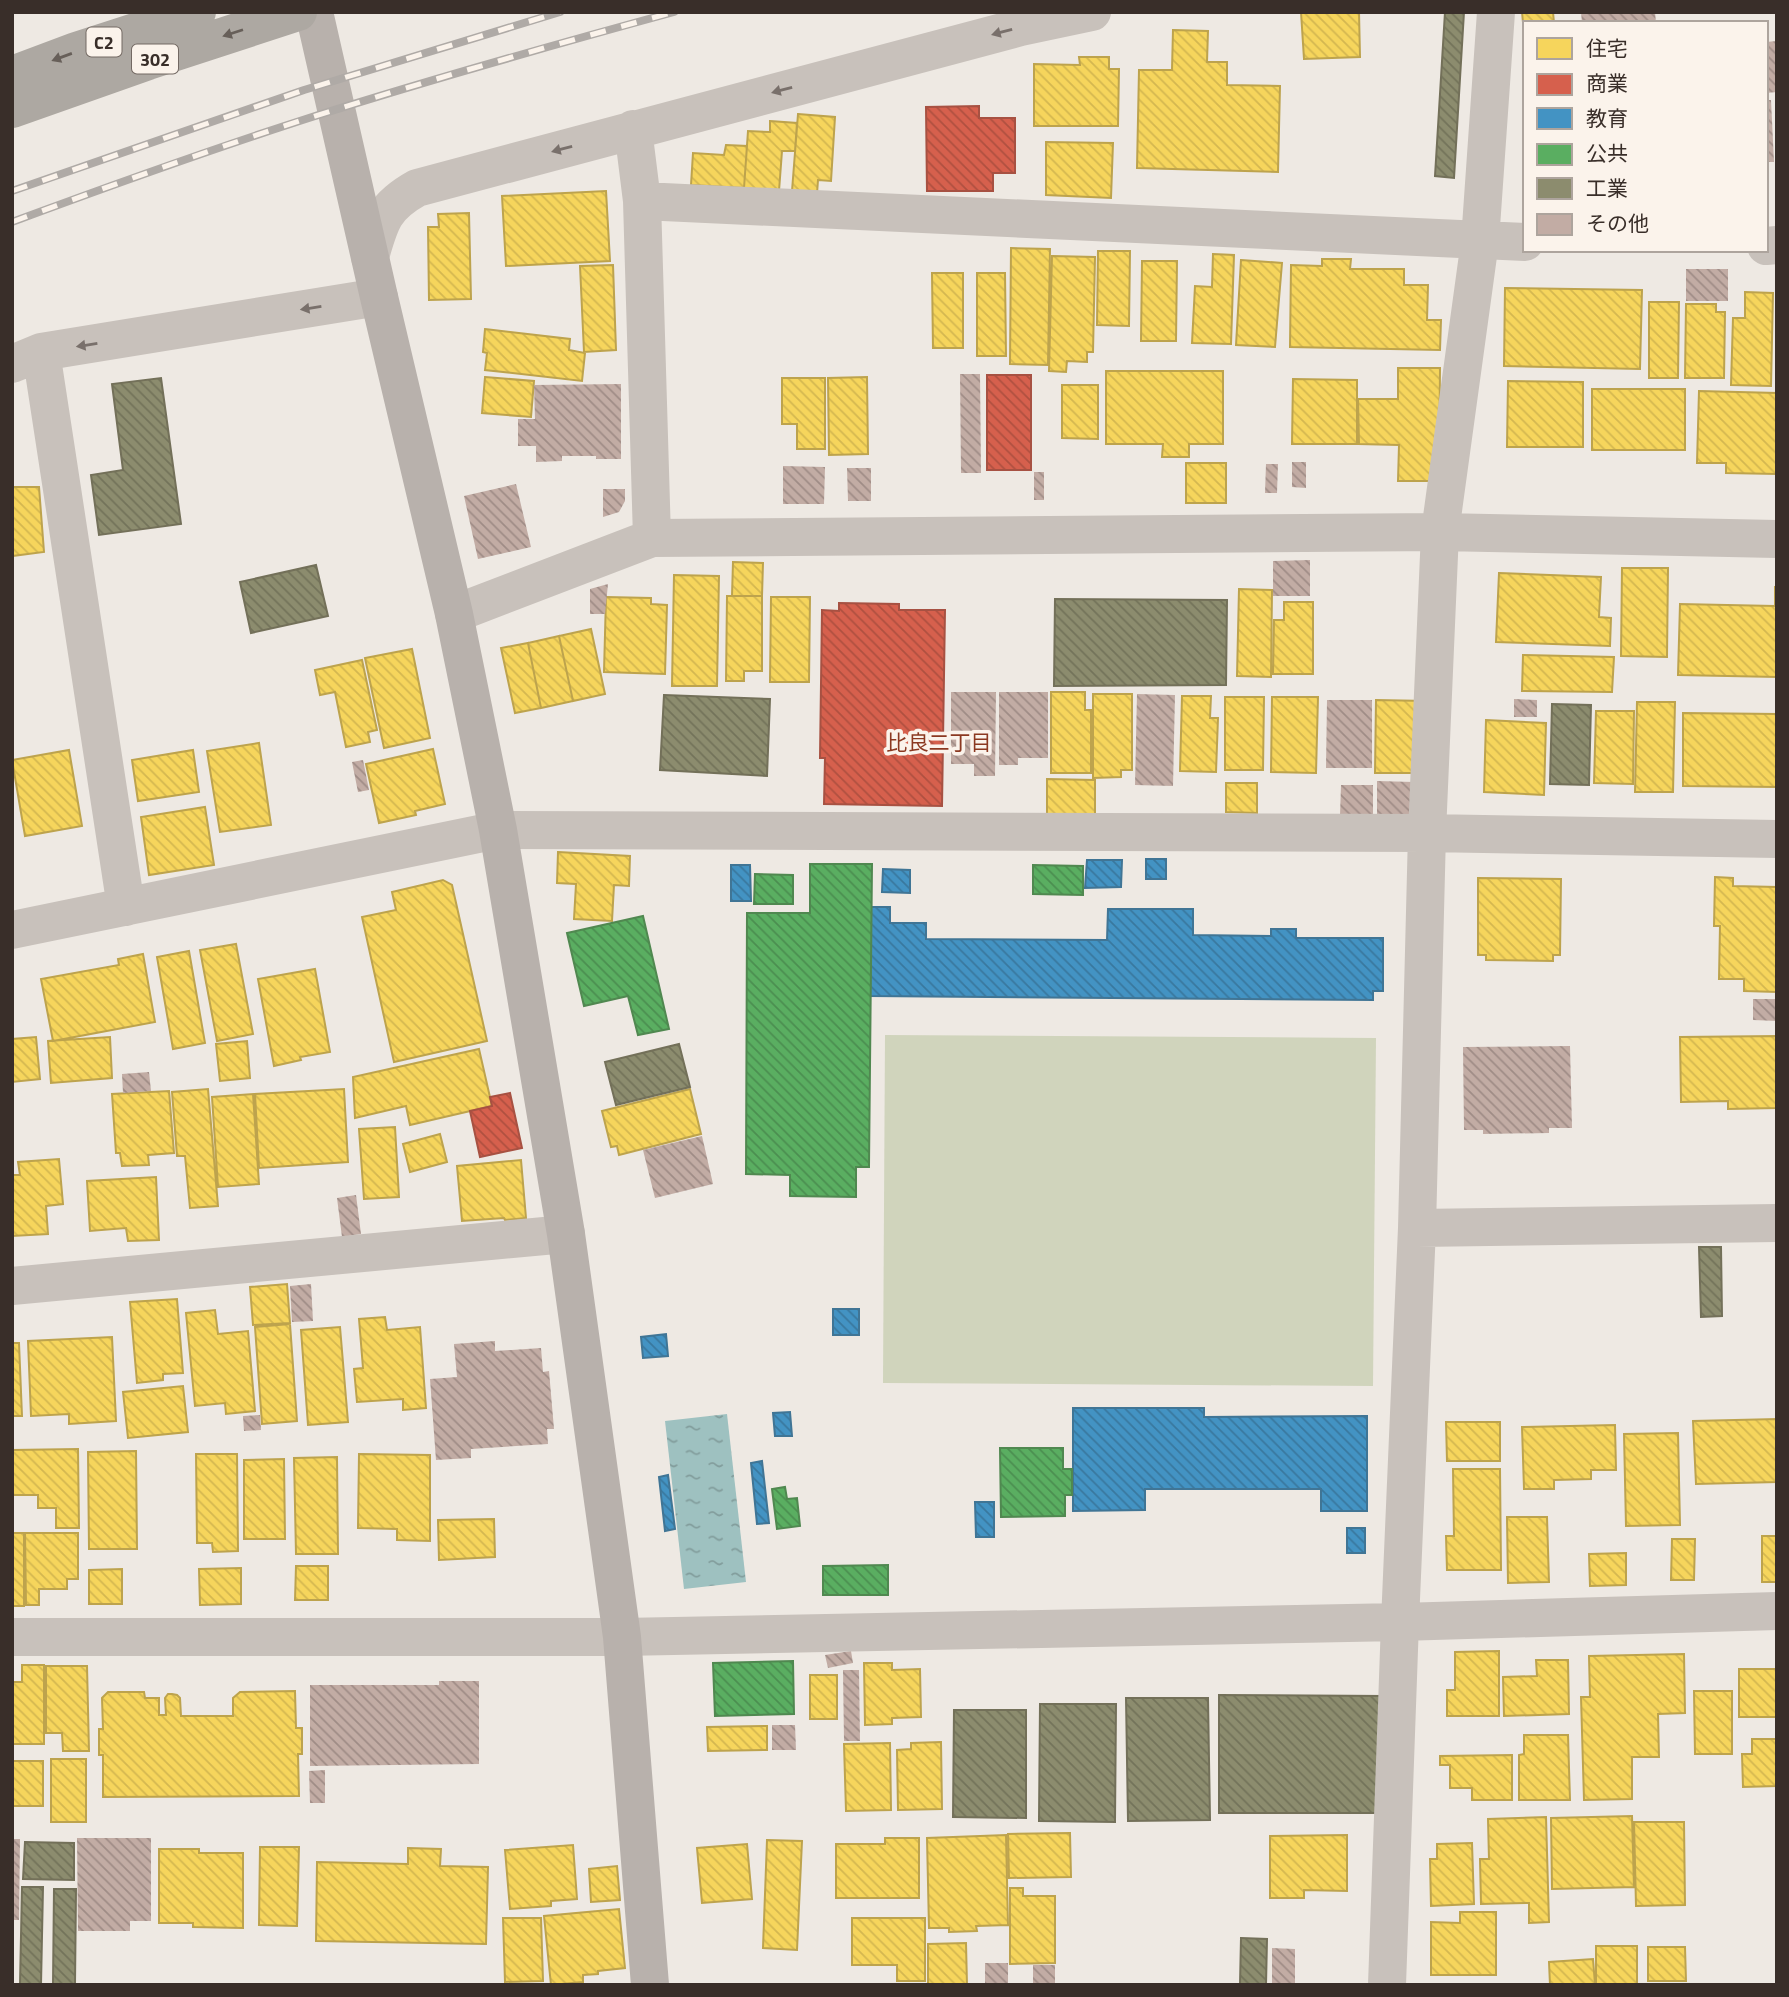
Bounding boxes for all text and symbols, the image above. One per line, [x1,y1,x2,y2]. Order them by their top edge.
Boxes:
legend [1523,21,1768,252]
one-way arrow [991,27,1012,37]
road number: C2 [86,28,122,56]
one-way arrow [223,28,244,39]
text: 住宅 [1586,32,1628,64]
road number: 302 [132,44,178,74]
one-way arrow [52,51,73,62]
text: 商業 [1586,67,1628,99]
one-way arrow [771,85,793,96]
text: 教育 [1586,102,1628,134]
text: 公共 [1586,137,1628,169]
one-way arrow [551,144,573,155]
text: 工業 [1586,172,1628,204]
text: その他 [1586,207,1649,239]
one-way arrow [300,303,322,314]
one-way arrow [76,339,98,350]
district label: 比良二丁目 [887,726,992,758]

